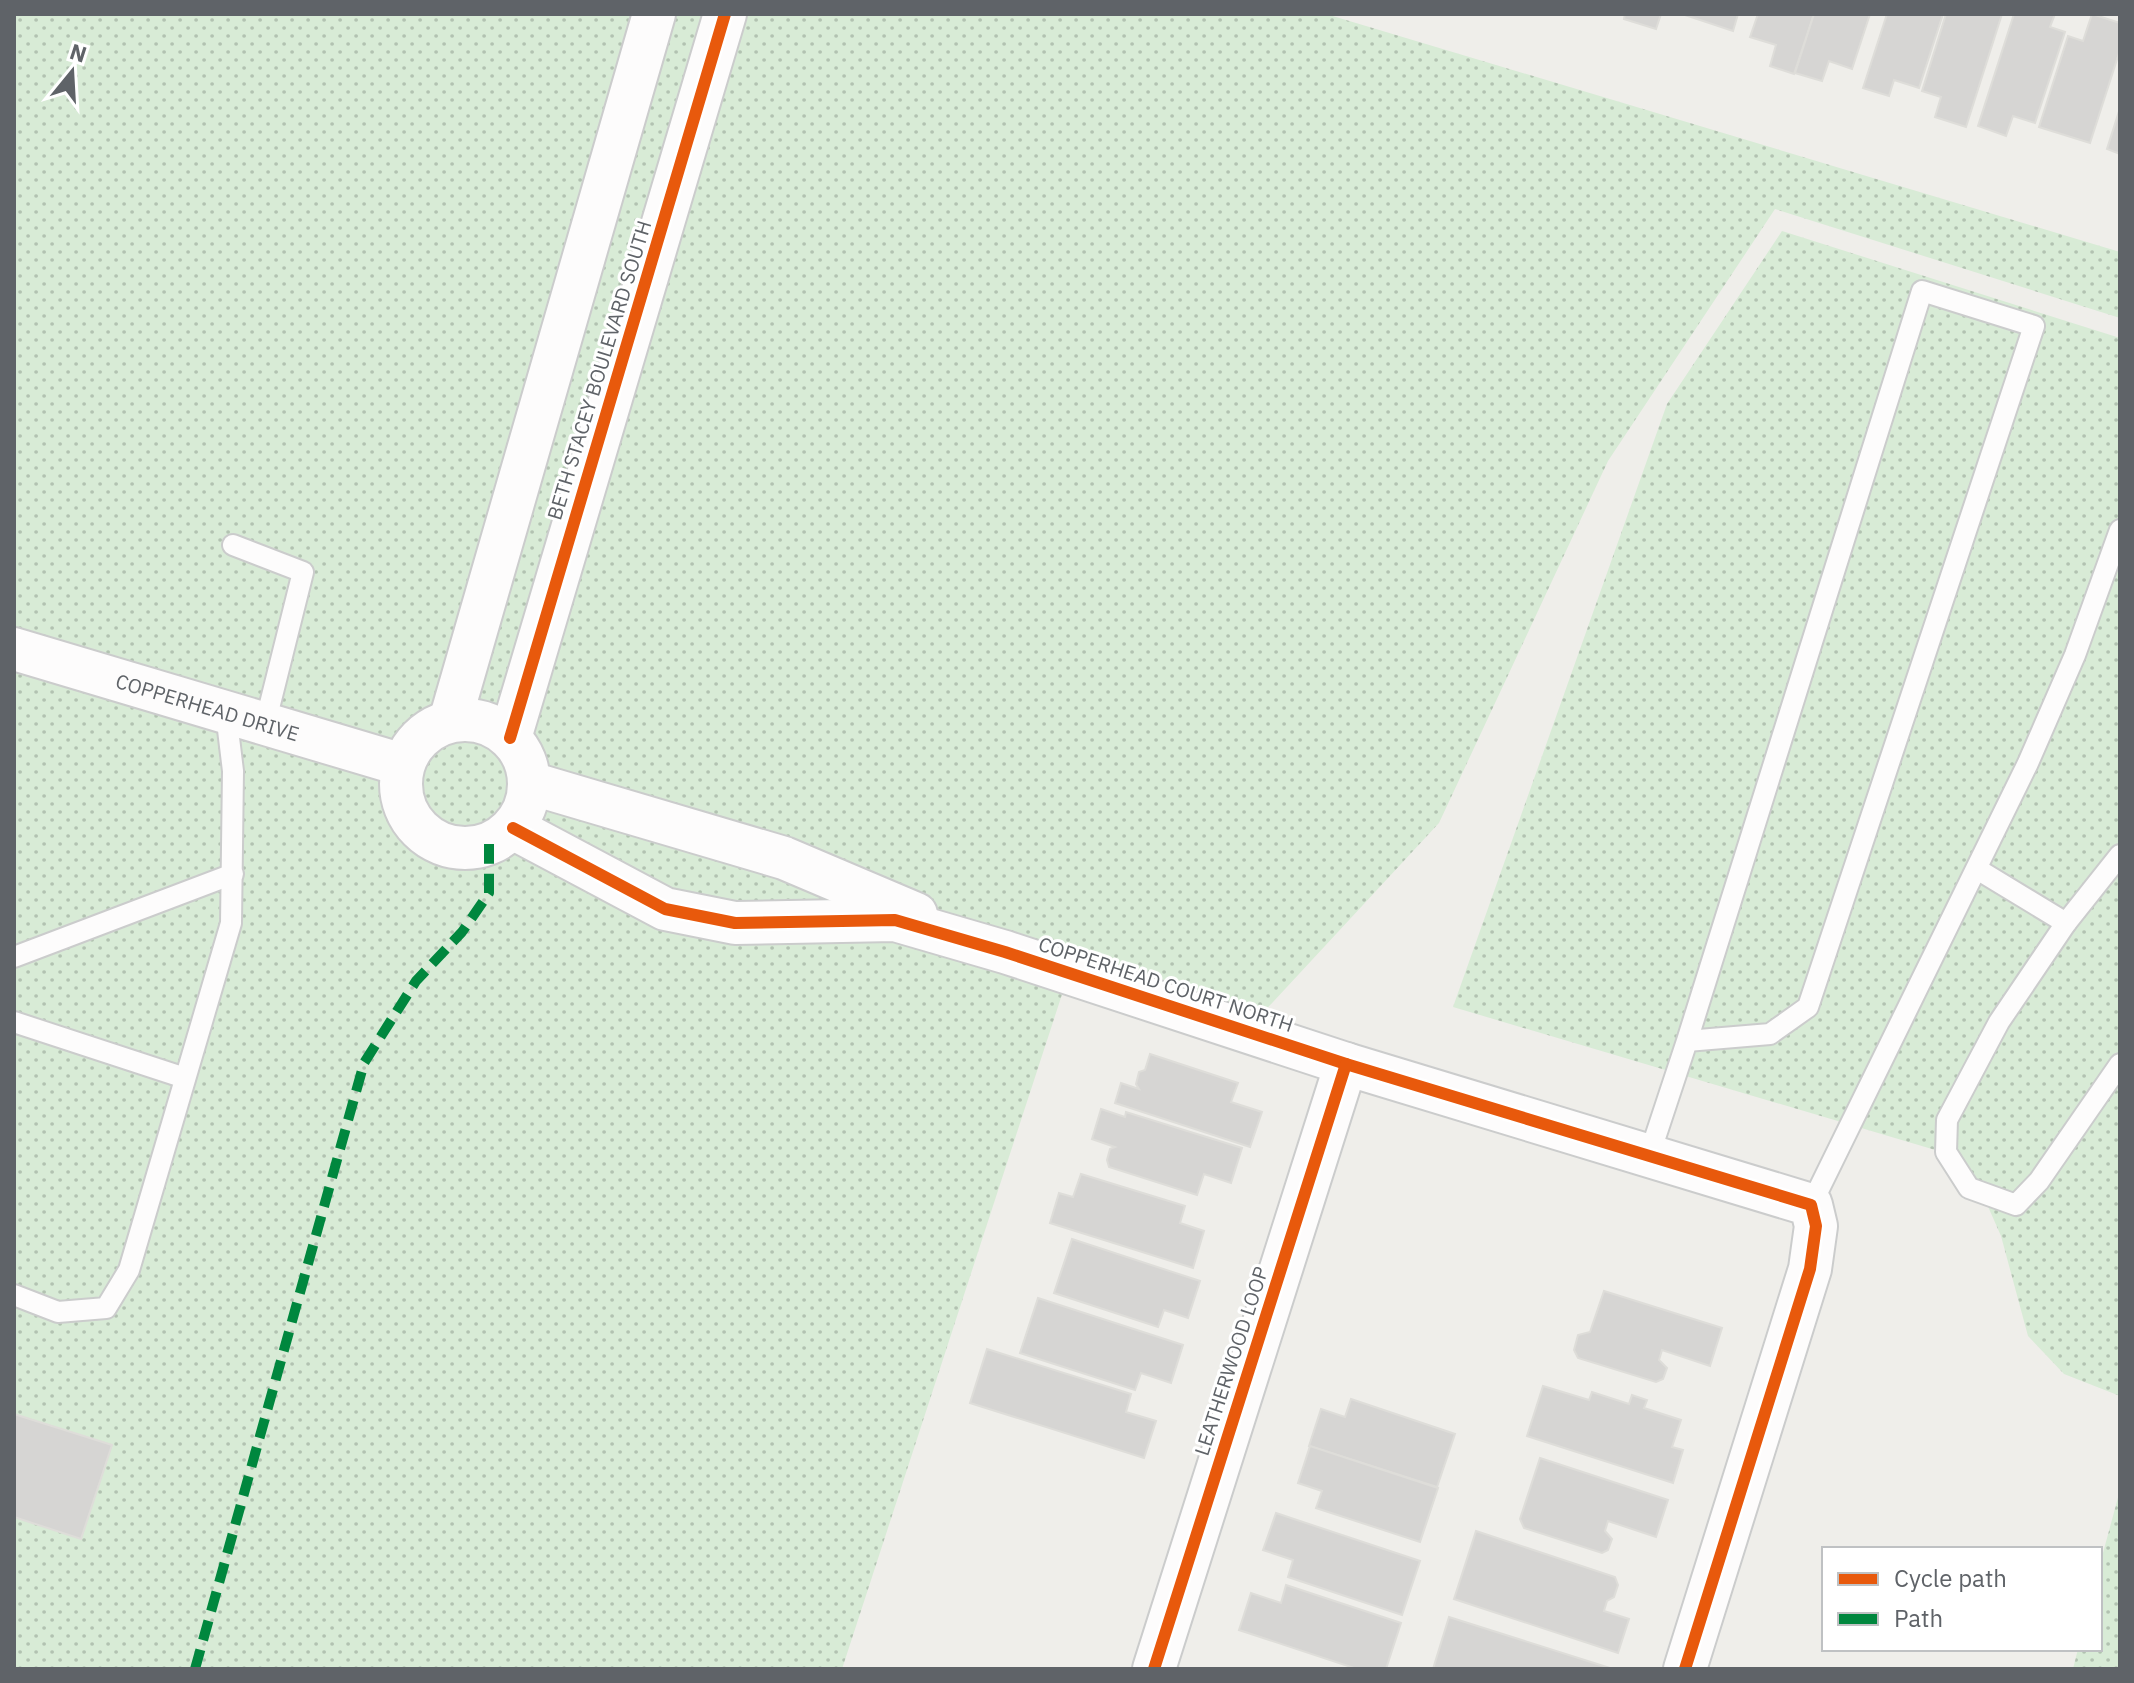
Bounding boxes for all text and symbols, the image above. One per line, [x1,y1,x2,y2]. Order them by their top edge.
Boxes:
north arrow [32,32,112,112]
text: N [66,36,90,69]
street label: BETH STACEY BOULEVARD SOUTH [541,217,657,523]
street label: COPPERHEAD DRIVE [113,667,302,747]
street label: COPPERHEAD COURT NORTH [1035,930,1297,1038]
street label: LEATHERWOOD LOOP [1188,1263,1274,1459]
legend [1822,1547,2102,1651]
text: Cycle path [1894,1562,2007,1594]
text: Path [1894,1602,1943,1634]

